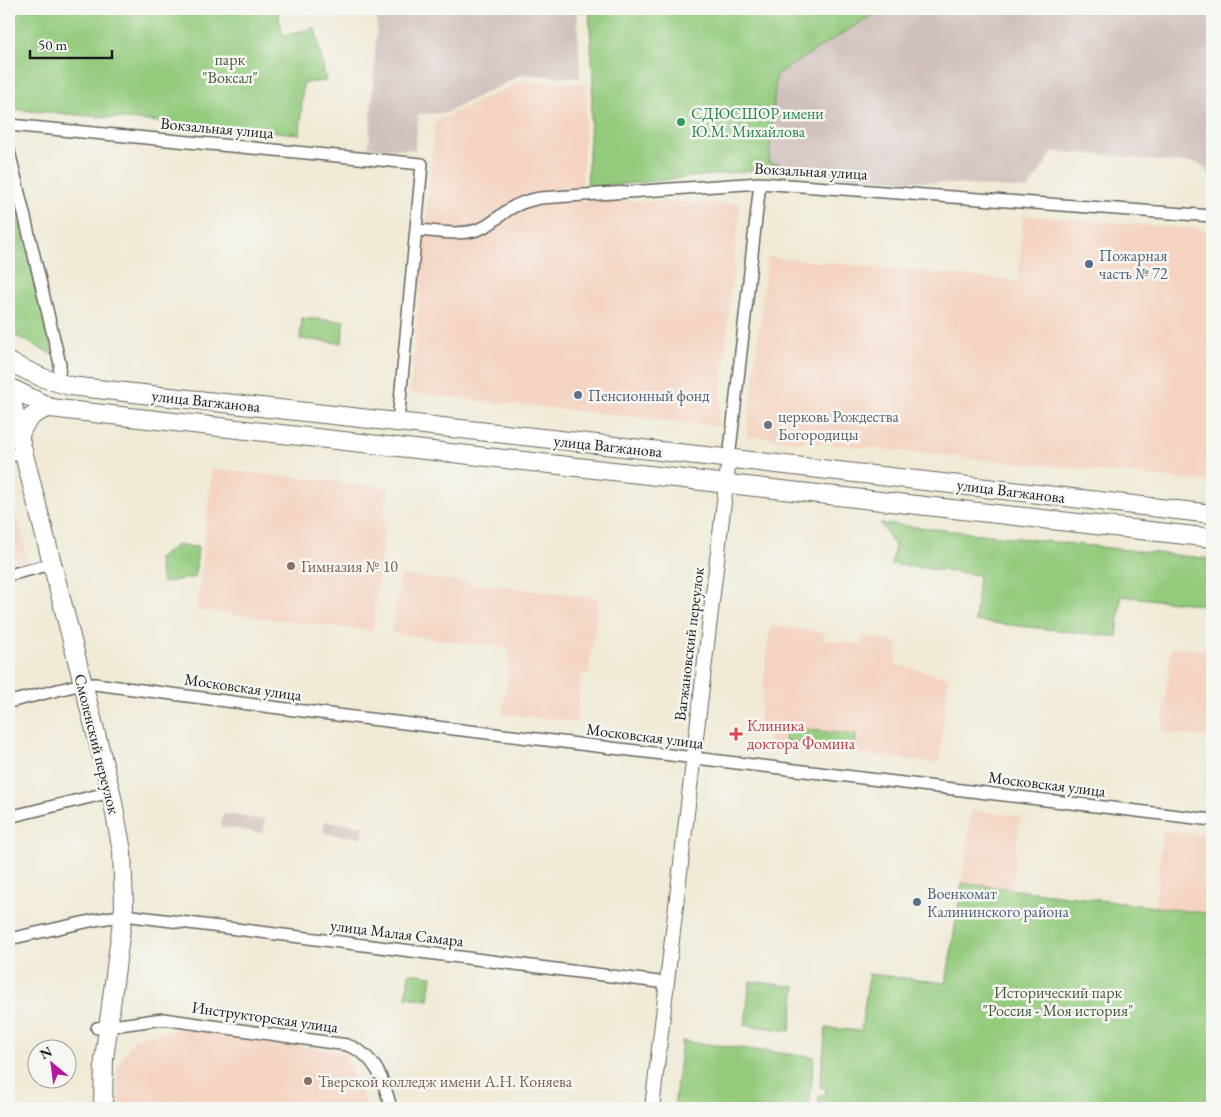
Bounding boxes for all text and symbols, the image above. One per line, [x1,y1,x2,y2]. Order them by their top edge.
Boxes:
scale bar [30,28,112,60]
text: 50 m [38,35,67,54]
park label: парк "Воксал" [202,49,258,88]
place label: СДЮСШОР имени Ю.М. Михайлова [691,103,824,142]
street label: Вокзальная улица [159,113,275,143]
marker: СДЮСШОР имени Ю.М. Михайлова [675,116,687,128]
street label: Вокзальная улица [754,158,869,184]
place label: Пожарная часть № 72 [1099,245,1168,284]
marker: Пожарная часть № 72 [1083,258,1095,270]
street label: улица Вагжанова [151,385,262,417]
place label: Пенсионный фонд [588,385,710,406]
marker: Пенсионный фонд [572,389,584,401]
place label: церковь Рождества Богородицы [778,406,899,445]
marker: церковь Рождества Богородицы [762,419,774,431]
street label: улица Вагжанова [553,430,664,462]
street label: улица Вагжанова [956,474,1067,508]
place label: Гимназия № 10 [301,556,398,577]
marker: Гимназия № 10 [285,560,297,572]
street label: Вагжановский переулок [669,566,709,722]
street label: Московская улица [183,668,304,706]
street label: Смоленский переулок [69,672,125,817]
place label: Клиника доктора Фомина [747,715,856,754]
street label: Московская улица [585,718,705,754]
marker: Клиника доктора Фомина [729,727,743,741]
street label: Московская улица [987,766,1107,802]
place label: Военкомат Калининского района [927,883,1070,922]
marker: Военкомат Калининского района [911,896,923,908]
street label: улица Малая Самара [329,914,465,952]
park label: Исторический парк "Россия - Моя история" [983,982,1133,1021]
street label: Инструкторская улица [191,996,340,1038]
north arrow [28,1040,78,1090]
text: N [36,1042,56,1063]
place label: Тверской колледж имени А.Н. Коняева [318,1071,573,1092]
marker: Тверской колледж имени А.Н. Коняева [302,1075,314,1087]

